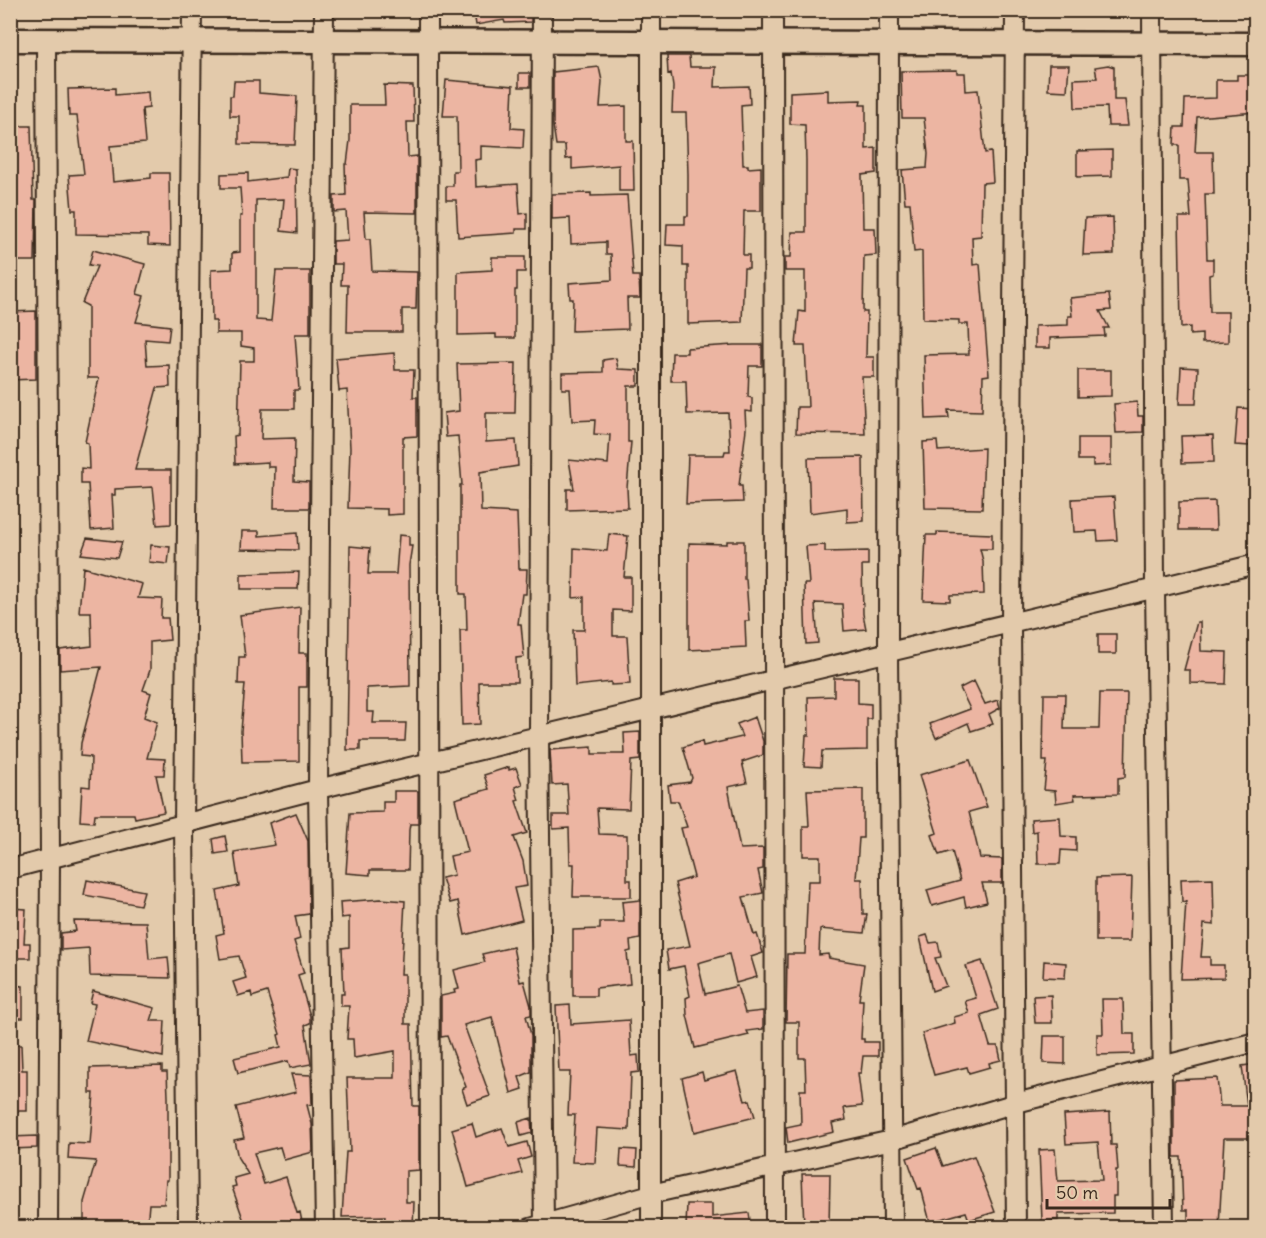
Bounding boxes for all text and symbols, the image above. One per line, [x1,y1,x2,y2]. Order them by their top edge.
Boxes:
scale bar [1047,1172,1170,1210]
text: 50 m [1056,1181,1098,1204]

